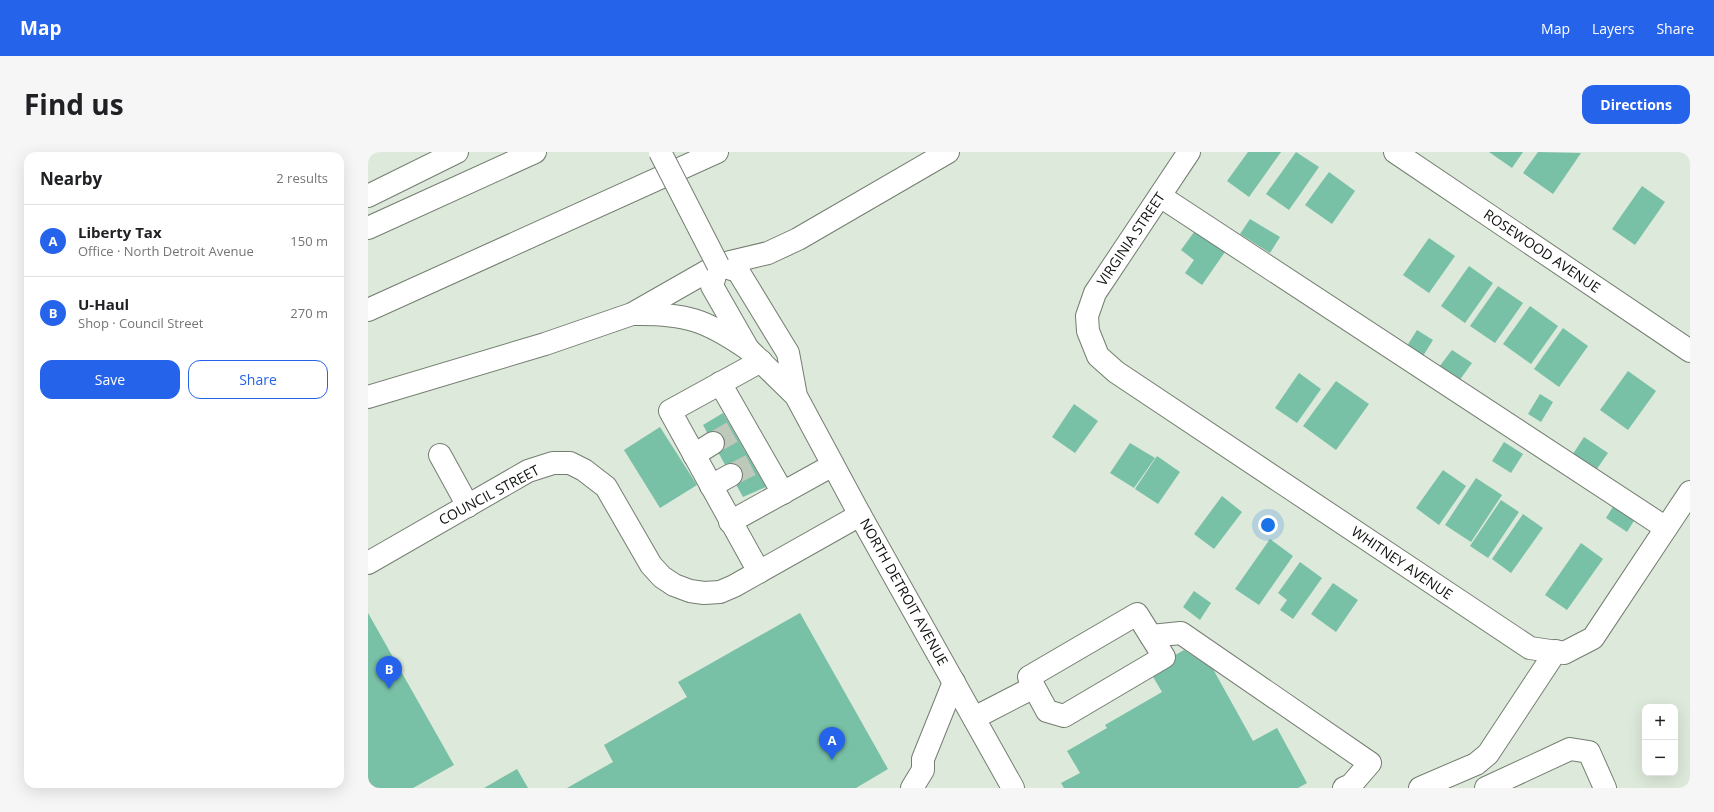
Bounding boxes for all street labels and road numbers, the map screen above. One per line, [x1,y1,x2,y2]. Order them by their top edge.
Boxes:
street label: VIRGINIA STREET [1092,188,1169,289]
street label: ROSEWOOD AVENUE [1480,204,1604,297]
street label: COUNCIL STREET [435,460,543,529]
street label: NORTH DETROIT AVENUE [856,515,953,669]
street label: WHITNEY AVENUE [1348,522,1457,604]

